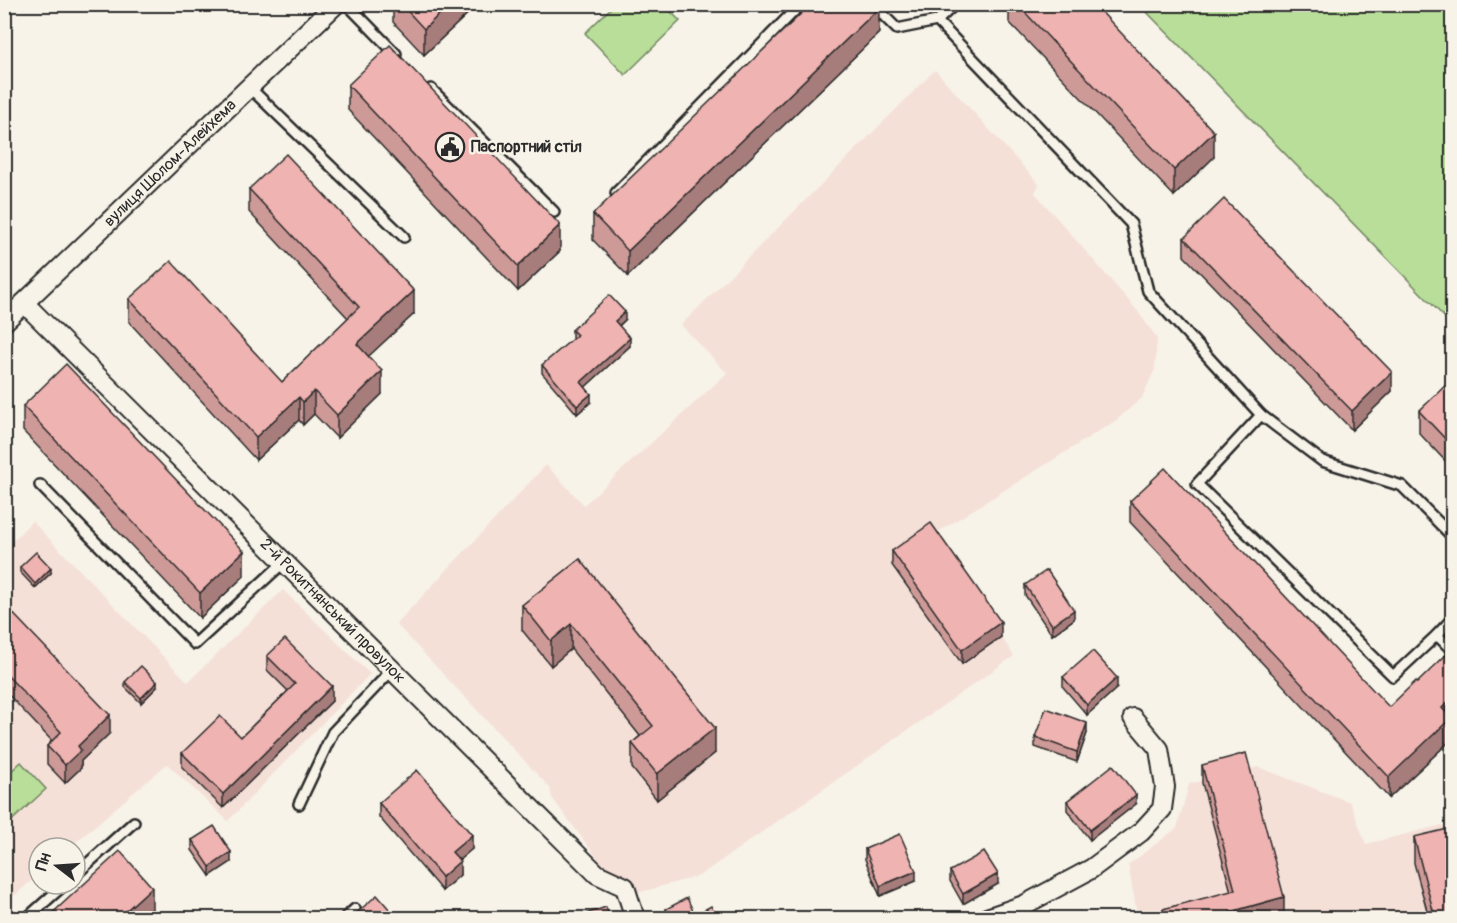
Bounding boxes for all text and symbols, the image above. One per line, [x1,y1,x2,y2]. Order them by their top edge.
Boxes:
street label: вулиця Шолом-Алейхема [100,95,240,231]
public building icon: Паспортний стіл [434,131,466,163]
place label: Паспортний стіл [471,137,582,157]
street label: 2-й Рокитнянський провулок [256,534,410,687]
north arrow [27,836,87,896]
text: Пн [31,851,56,873]

